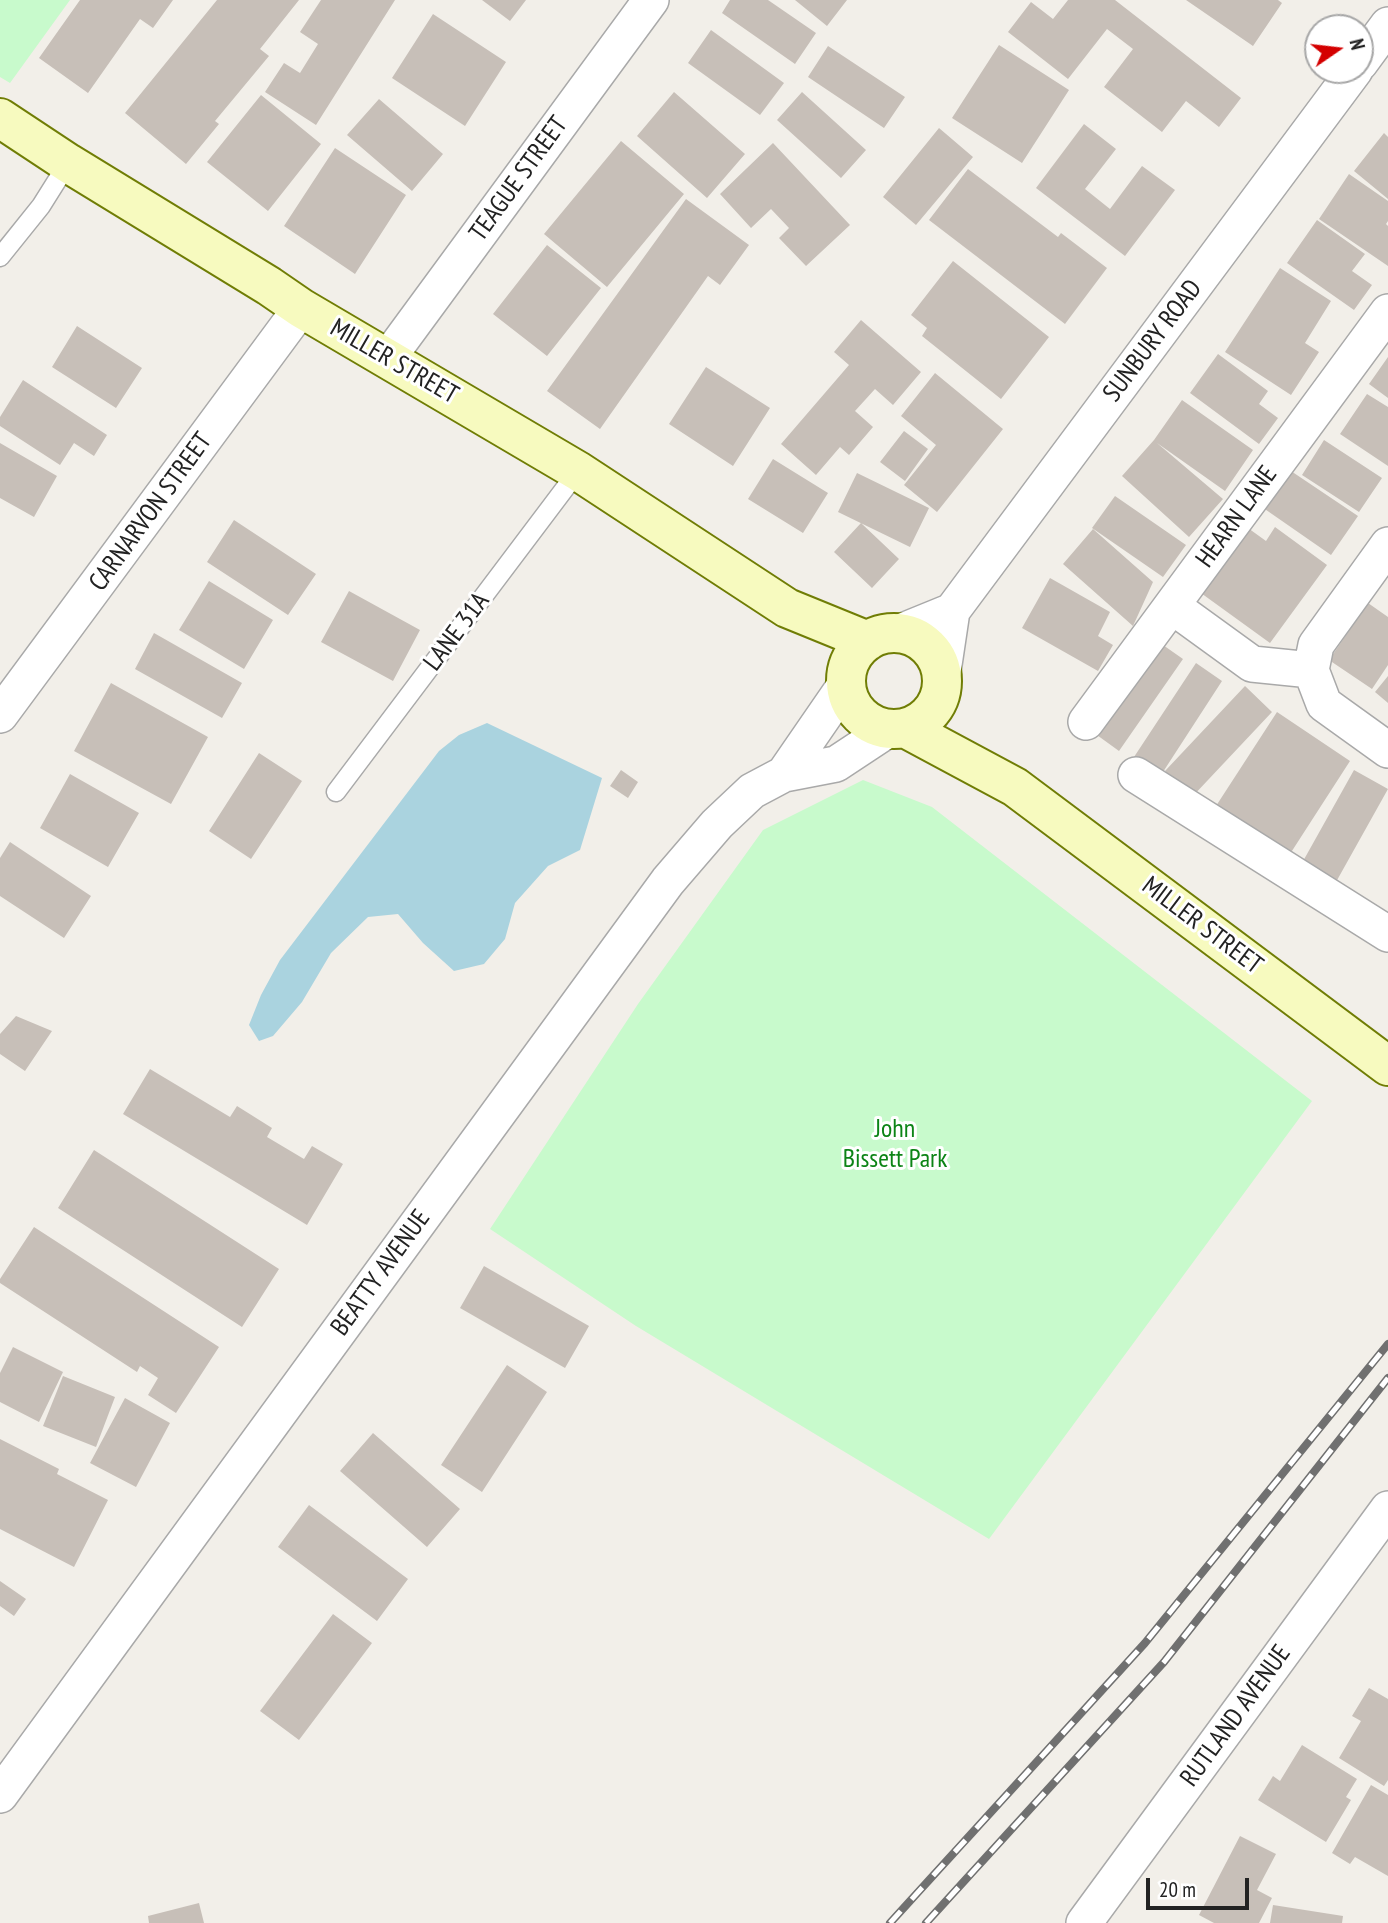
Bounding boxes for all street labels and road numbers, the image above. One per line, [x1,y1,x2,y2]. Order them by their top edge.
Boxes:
street label: TEAGUE STREET [463,110,575,248]
street label: SUNBURY ROAD [1097,274,1209,408]
street label: MILLER STREET [324,313,464,411]
street label: CARNARVON STREET [83,427,219,597]
street label: HEARN LANE [1190,460,1284,574]
street label: LANE 31A [418,587,496,677]
street label: MILLER STREET [1136,871,1268,981]
street label: BEATTY AVENUE [325,1204,437,1342]
street label: RUTLAND AVENUE [1174,1639,1298,1793]

